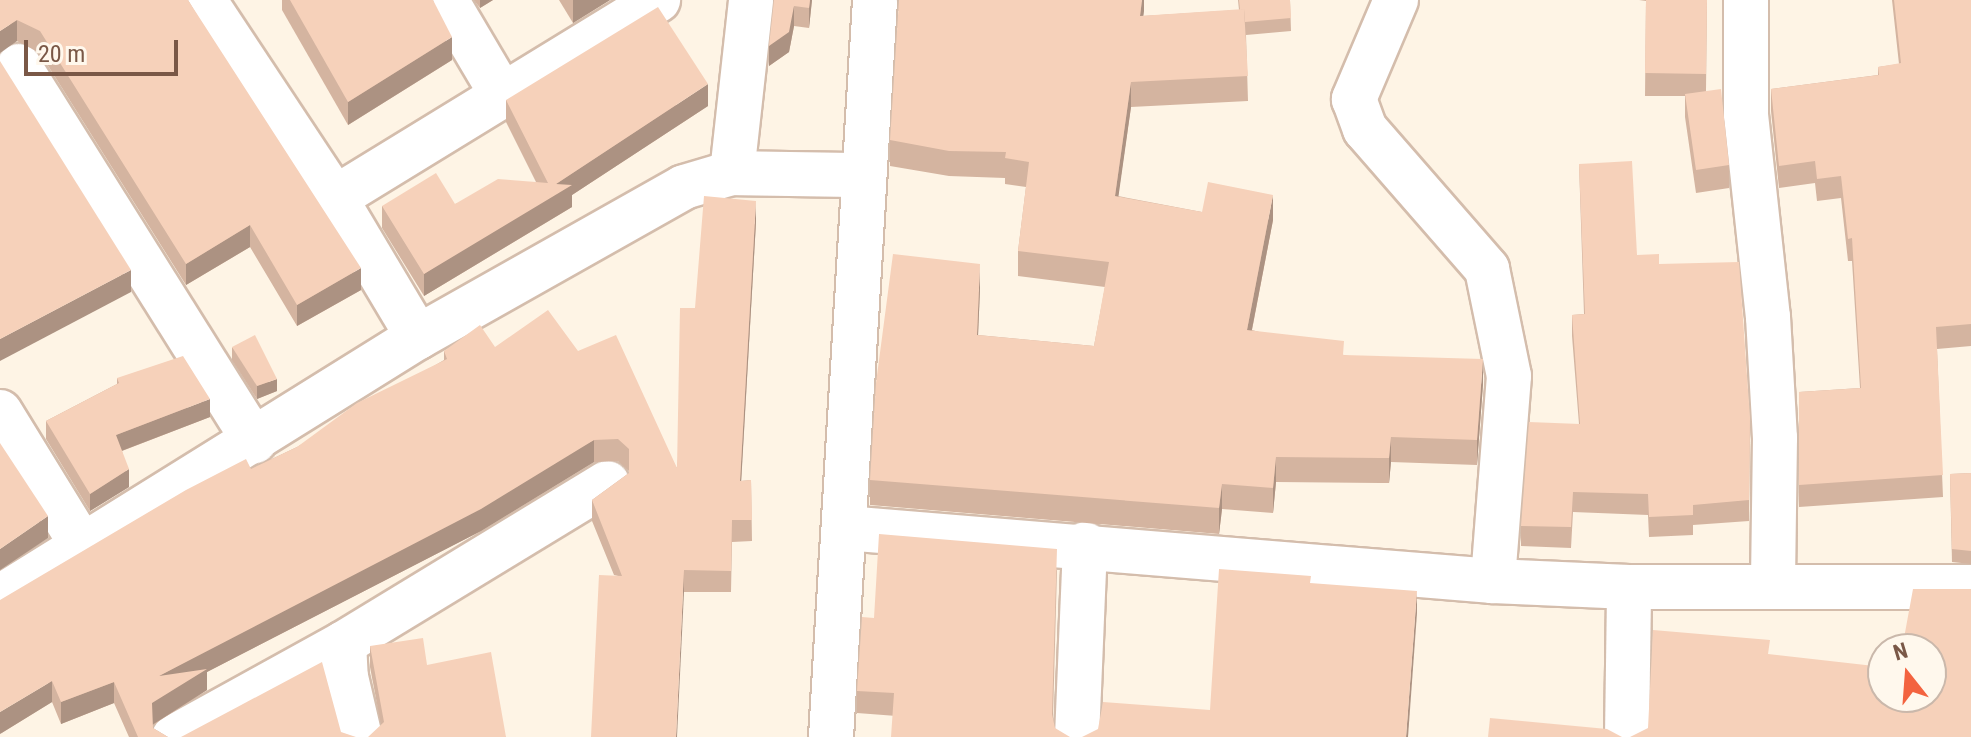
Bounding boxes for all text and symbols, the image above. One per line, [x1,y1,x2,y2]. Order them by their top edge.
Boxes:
scale bar [28,24,182,74]
text: 20 m [38,40,85,68]
north arrow [1867,633,1947,713]
text: N [1890,638,1911,665]

